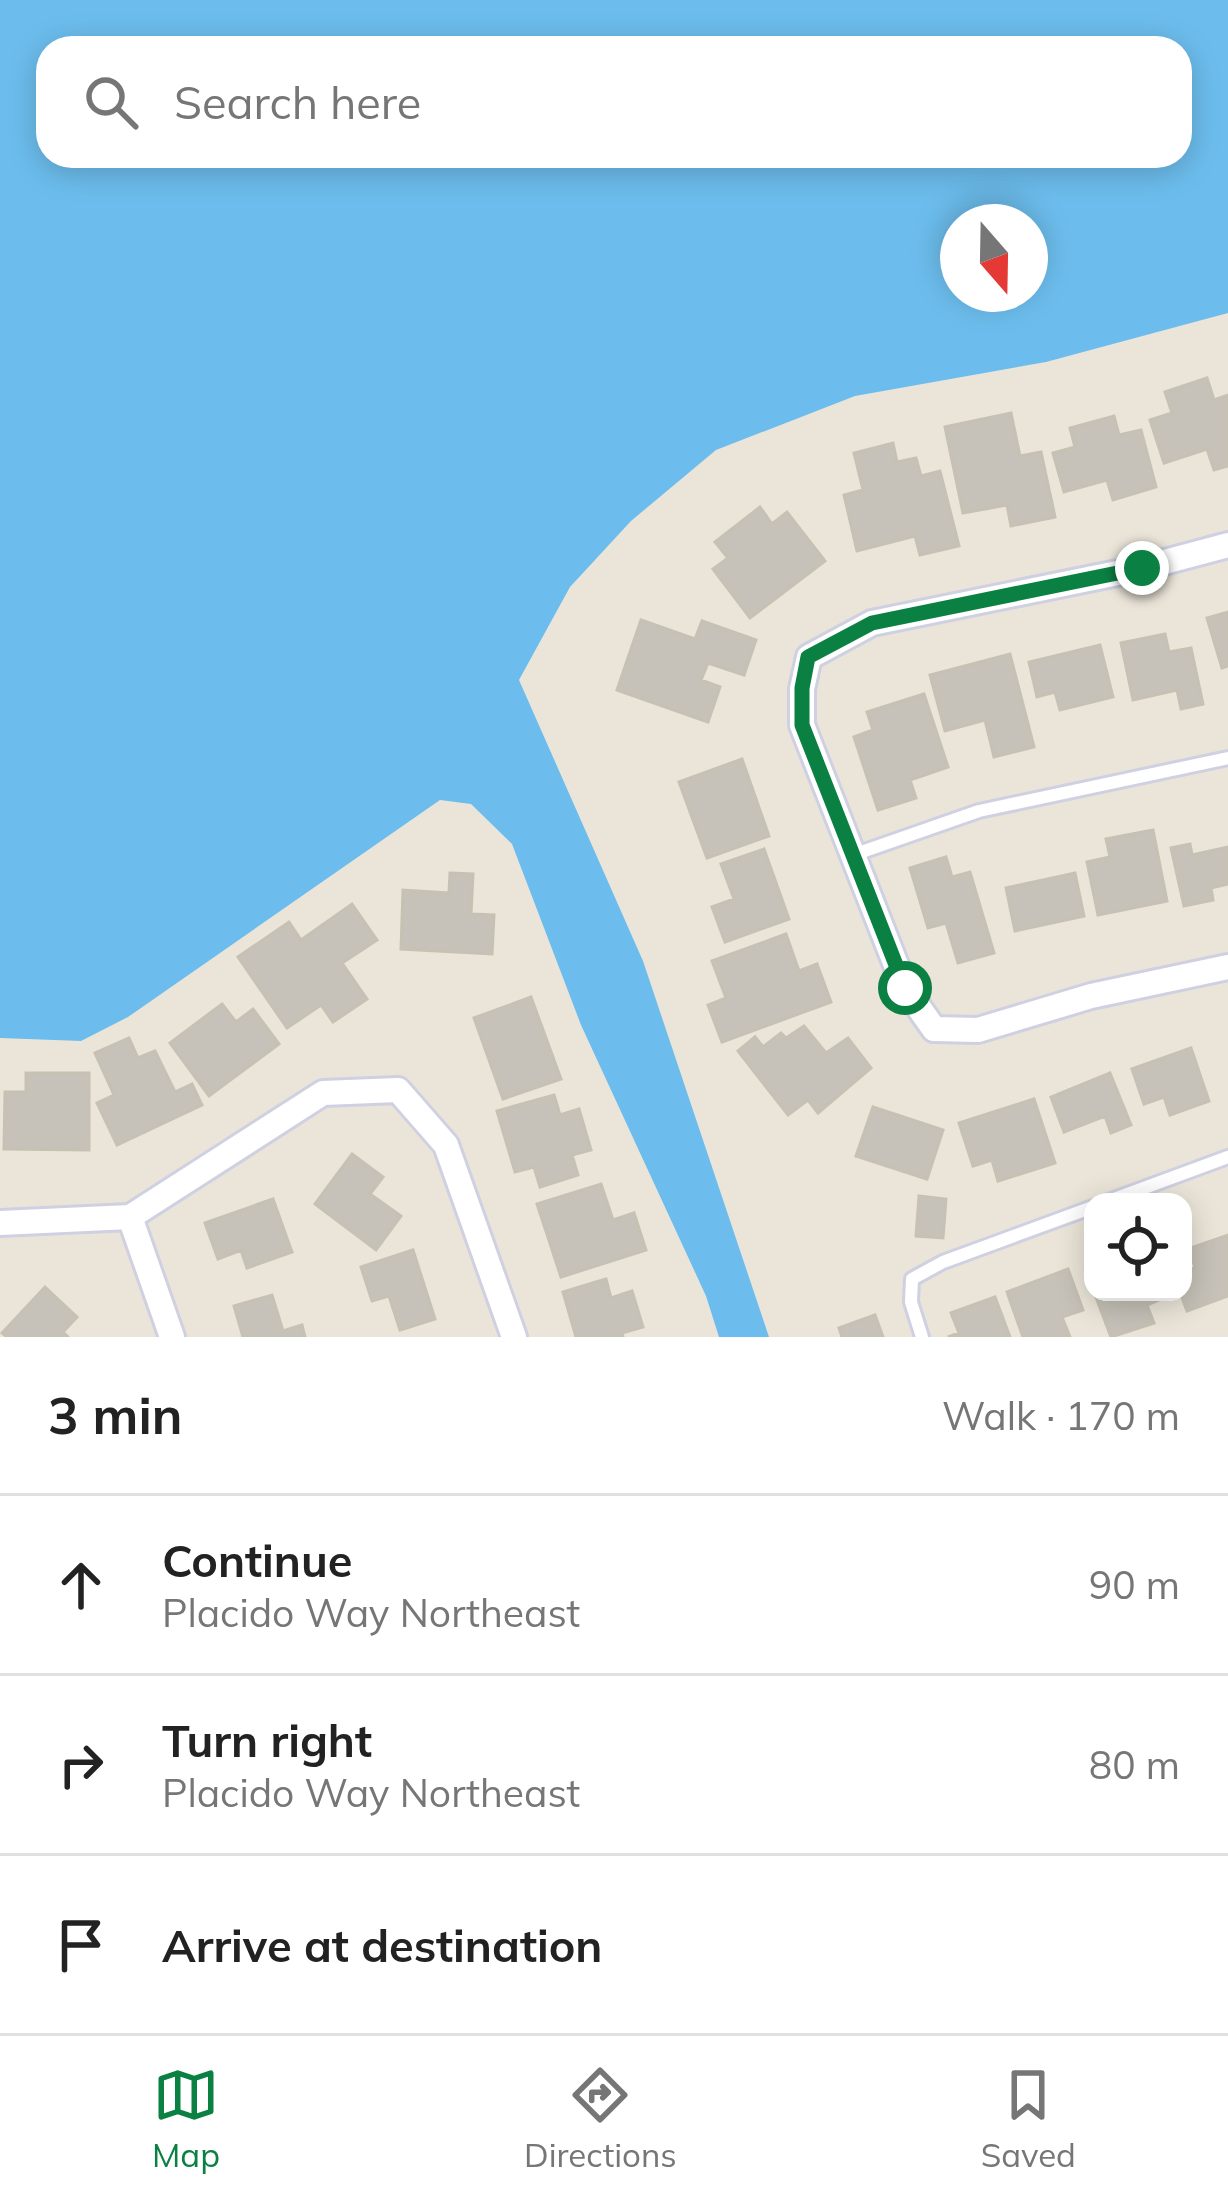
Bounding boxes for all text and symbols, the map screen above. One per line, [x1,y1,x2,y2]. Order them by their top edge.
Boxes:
search box [36,36,1192,168]
icon: search [78,69,144,135]
text: Search here [174,74,421,130]
north arrow [940,204,1048,312]
route end [1115,541,1169,595]
route start [878,961,932,1015]
map controls [1084,1193,1192,1301]
button: locate [1084,1193,1192,1301]
text: 3 min [48,1383,183,1447]
text: Walk · 170 m [942,1391,1180,1440]
text: Continue [162,1532,352,1588]
icon: ahead [48,1552,114,1618]
text: 90 m [1089,1560,1180,1609]
text: Placido Way Northeast [162,1588,580,1637]
text: Turn right [162,1712,372,1768]
icon: right [48,1732,114,1798]
text: 80 m [1089,1740,1180,1789]
text: Placido Way Northeast [162,1768,580,1817]
icon: arrive [48,1912,114,1978]
text: Arrive at destination [162,1917,602,1973]
tab: Map [152,2062,220,2175]
tab: Directions [524,2062,677,2175]
tab: Saved [981,2062,1076,2175]

